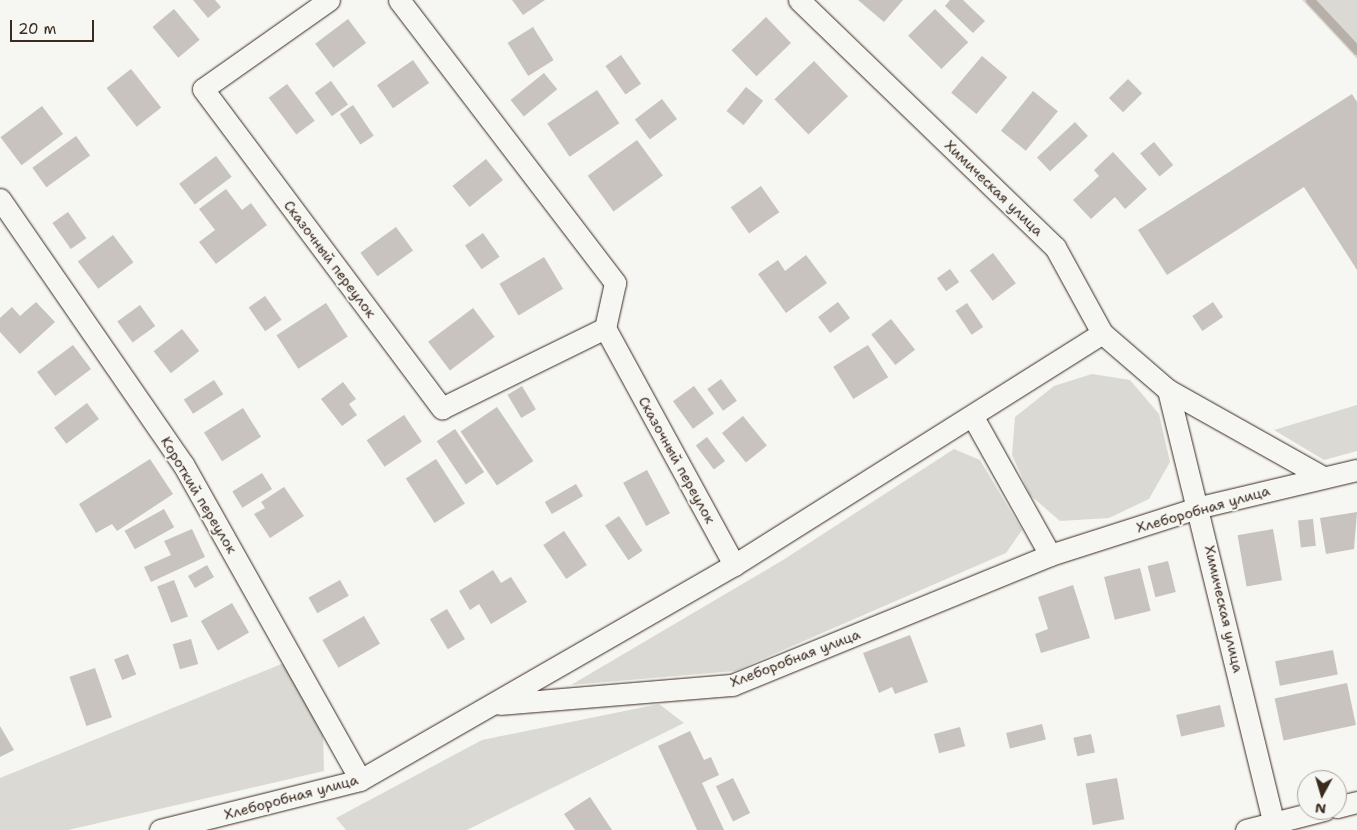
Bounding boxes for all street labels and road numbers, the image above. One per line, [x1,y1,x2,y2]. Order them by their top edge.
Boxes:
street label: Химическая улица [941,137,1047,239]
street label: Сказочный переулок [280,197,380,321]
street label: Сказочный переулок [635,394,719,526]
street label: Короткий переулок [157,434,241,556]
street label: Хлеборобная улица [1134,482,1272,536]
street label: Химическая улица [1201,544,1247,674]
street label: Хлеборобная улица [728,625,862,691]
street label: Хлеборобная улица [222,771,360,823]

